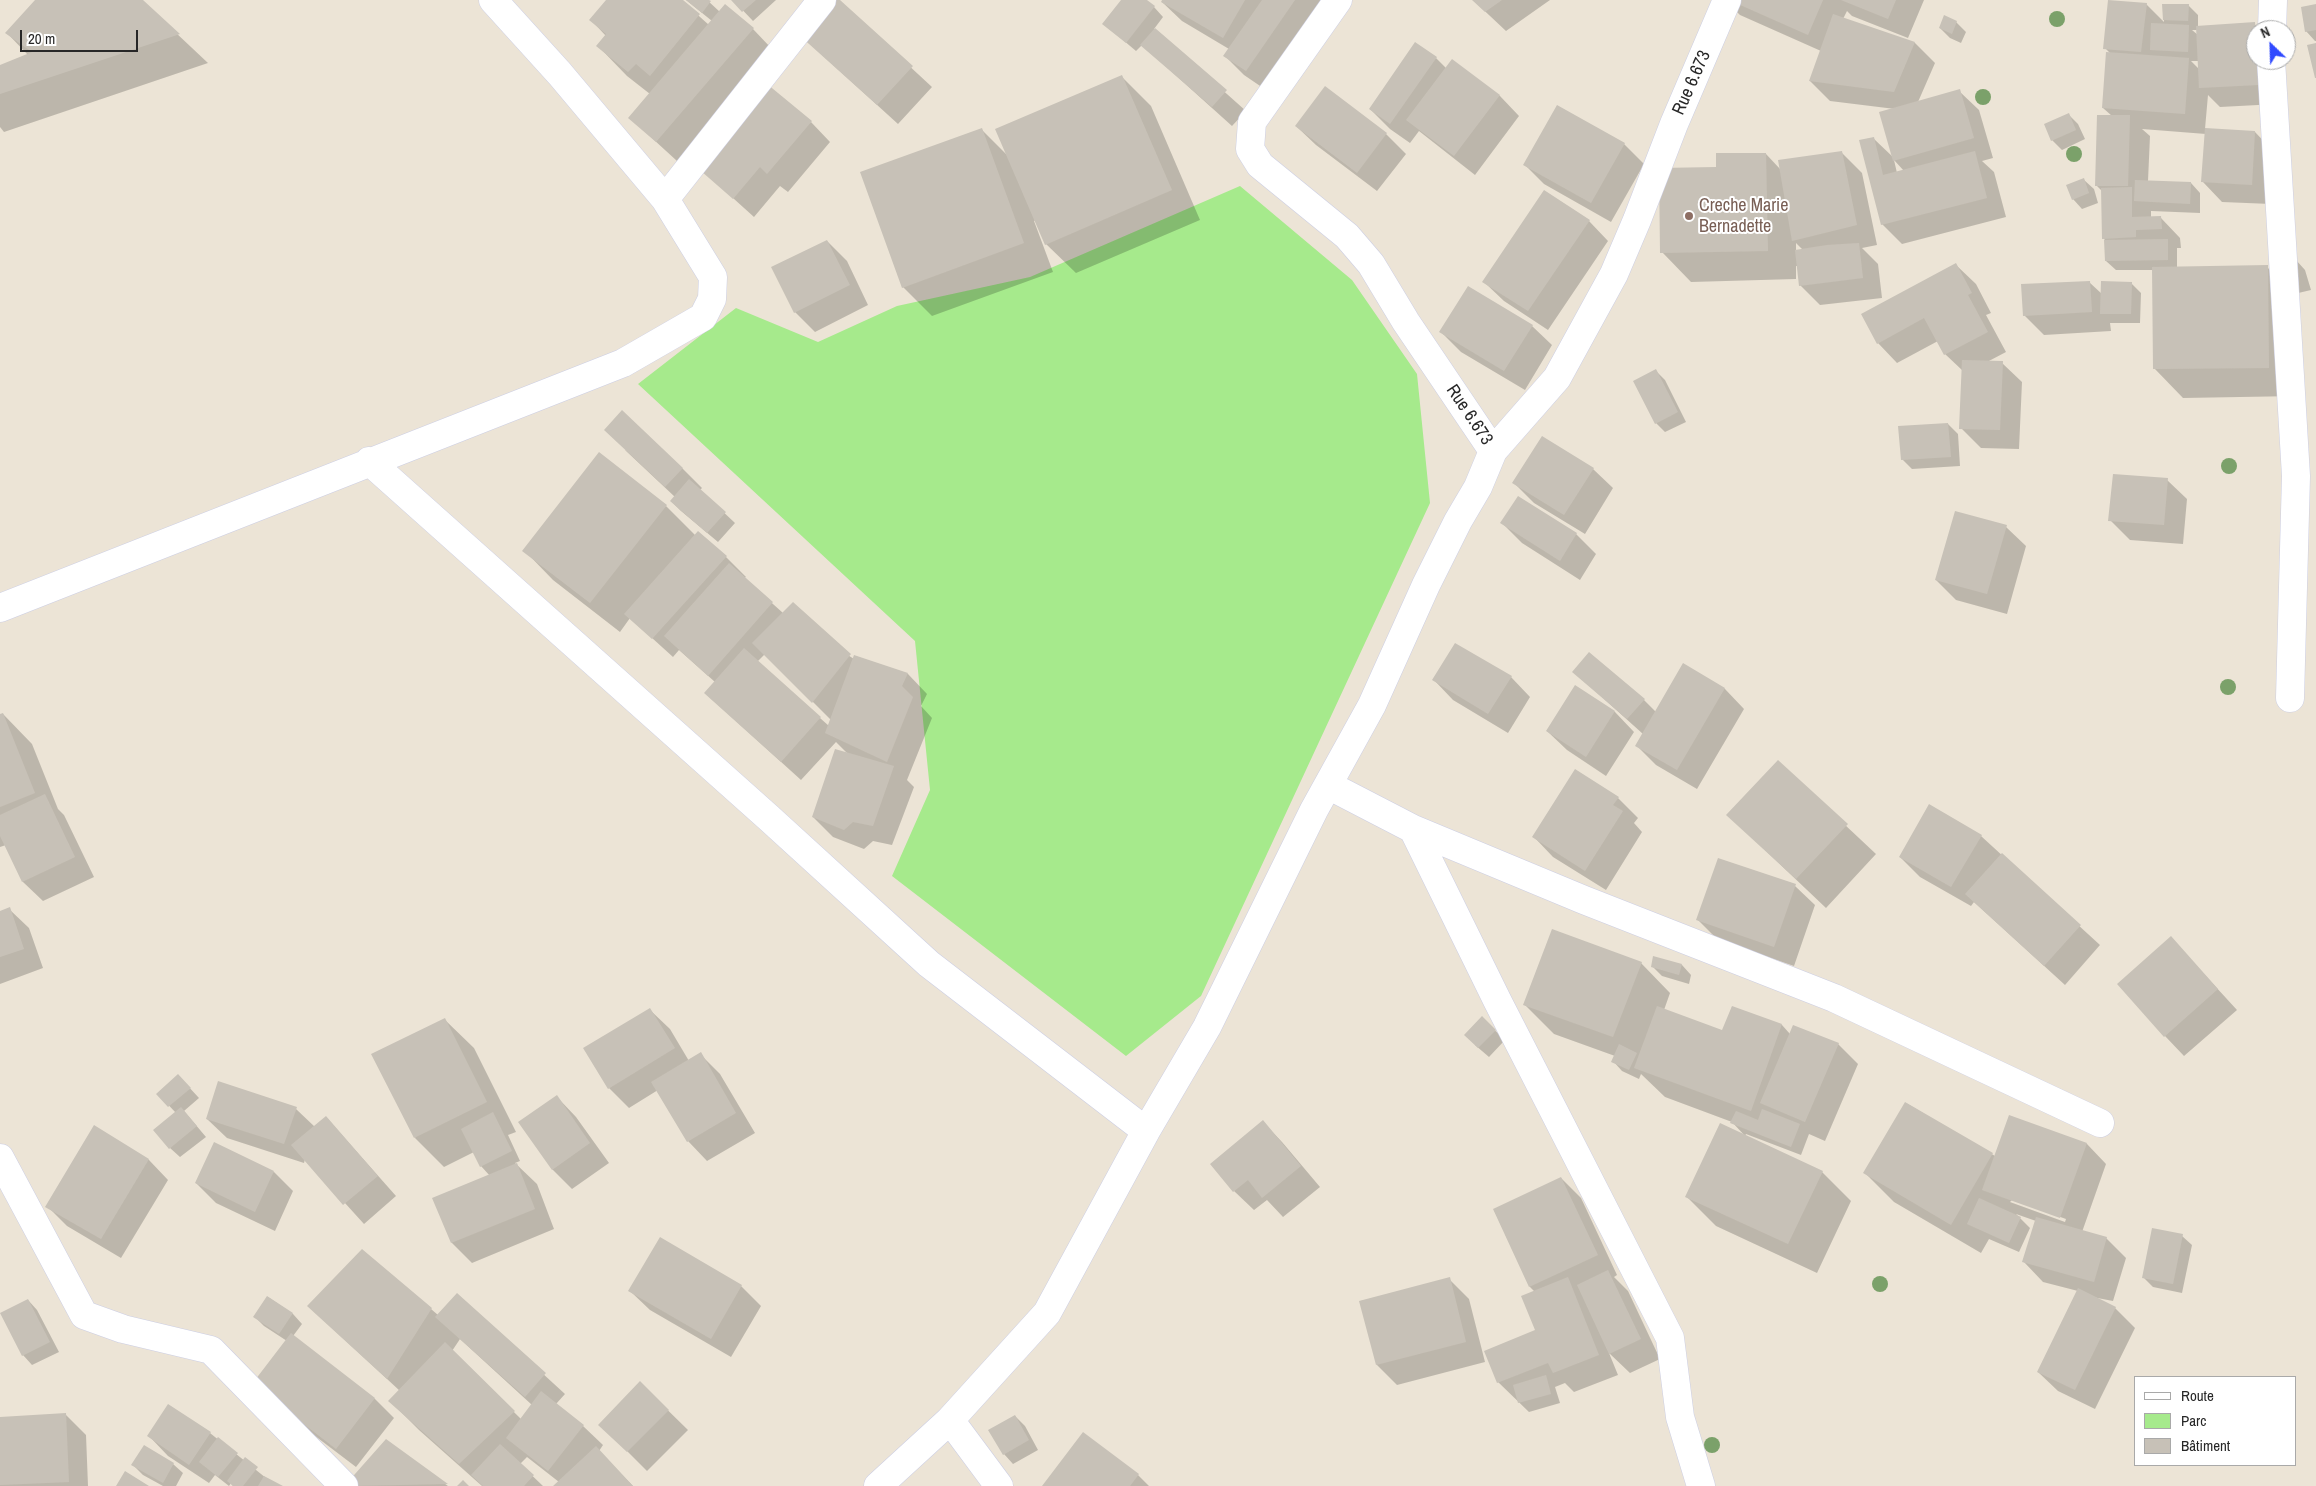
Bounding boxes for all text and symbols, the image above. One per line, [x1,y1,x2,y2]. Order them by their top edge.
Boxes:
scale bar [22,20,140,52]
north arrow [2246,20,2296,70]
text: N [2258,22,2273,42]
text: 20 m [28,28,55,49]
street label: Rue 6.673 [1668,47,1716,119]
place label: Creche Marie Bernadette [1699,195,1788,238]
marker: Creche Marie Bernadette [1683,210,1695,222]
street label: Rue 6.673 [1441,381,1497,449]
legend [2134,1376,2296,1466]
text: Route [2181,1385,2214,1406]
text: Parc [2181,1410,2206,1431]
text: Bâtiment [2181,1435,2230,1456]

